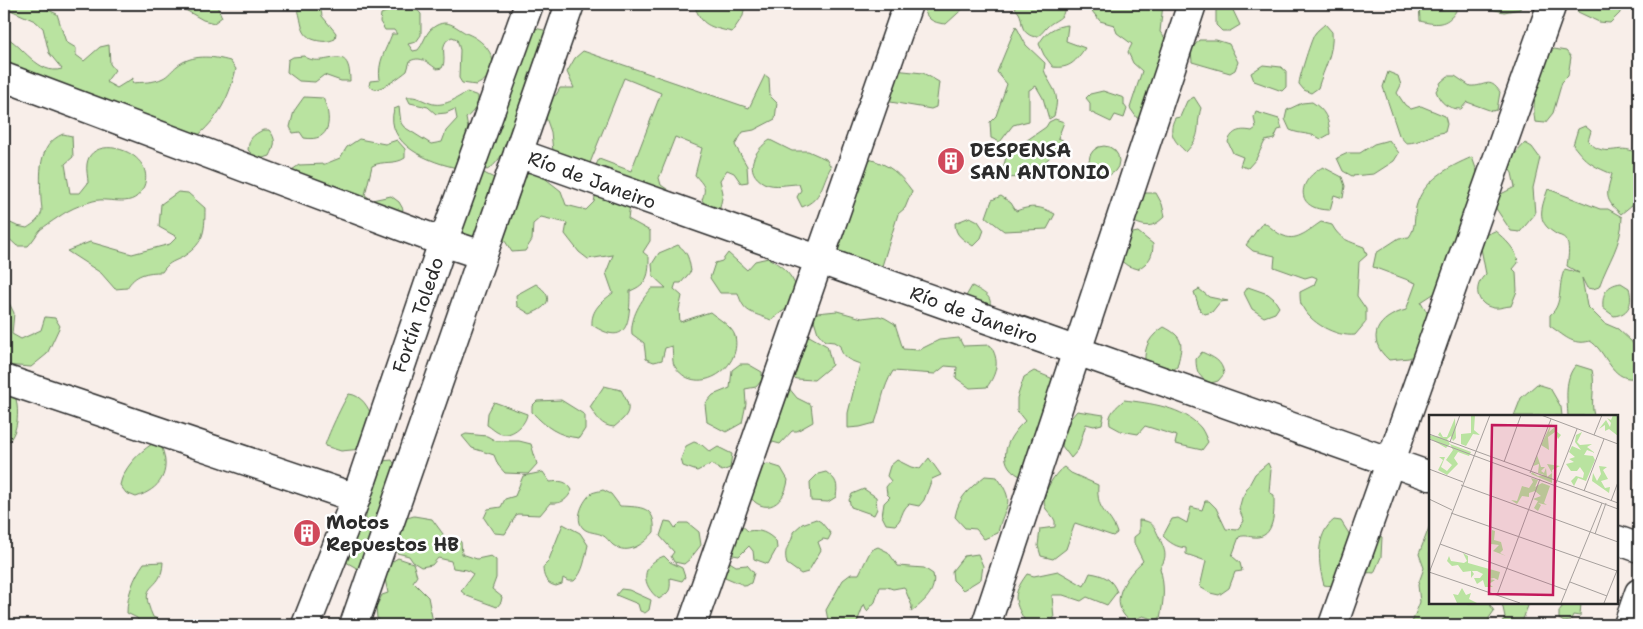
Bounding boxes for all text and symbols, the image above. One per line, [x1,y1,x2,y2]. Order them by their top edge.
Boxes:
place label: DESPENSA SAN ANTONIO [970,138,1110,185]
street label: Río de Janeiro [524,145,660,215]
building icon: DESPENSA SAN ANTONIO [936,146,966,176]
street label: Fortín Toledo [386,254,450,376]
street label: Río de Janeiro [906,280,1042,350]
inset map [1429,415,1618,604]
place label: Motos Repuestos HB [326,510,459,557]
building icon: Motos Repuestos HB [292,518,322,548]

